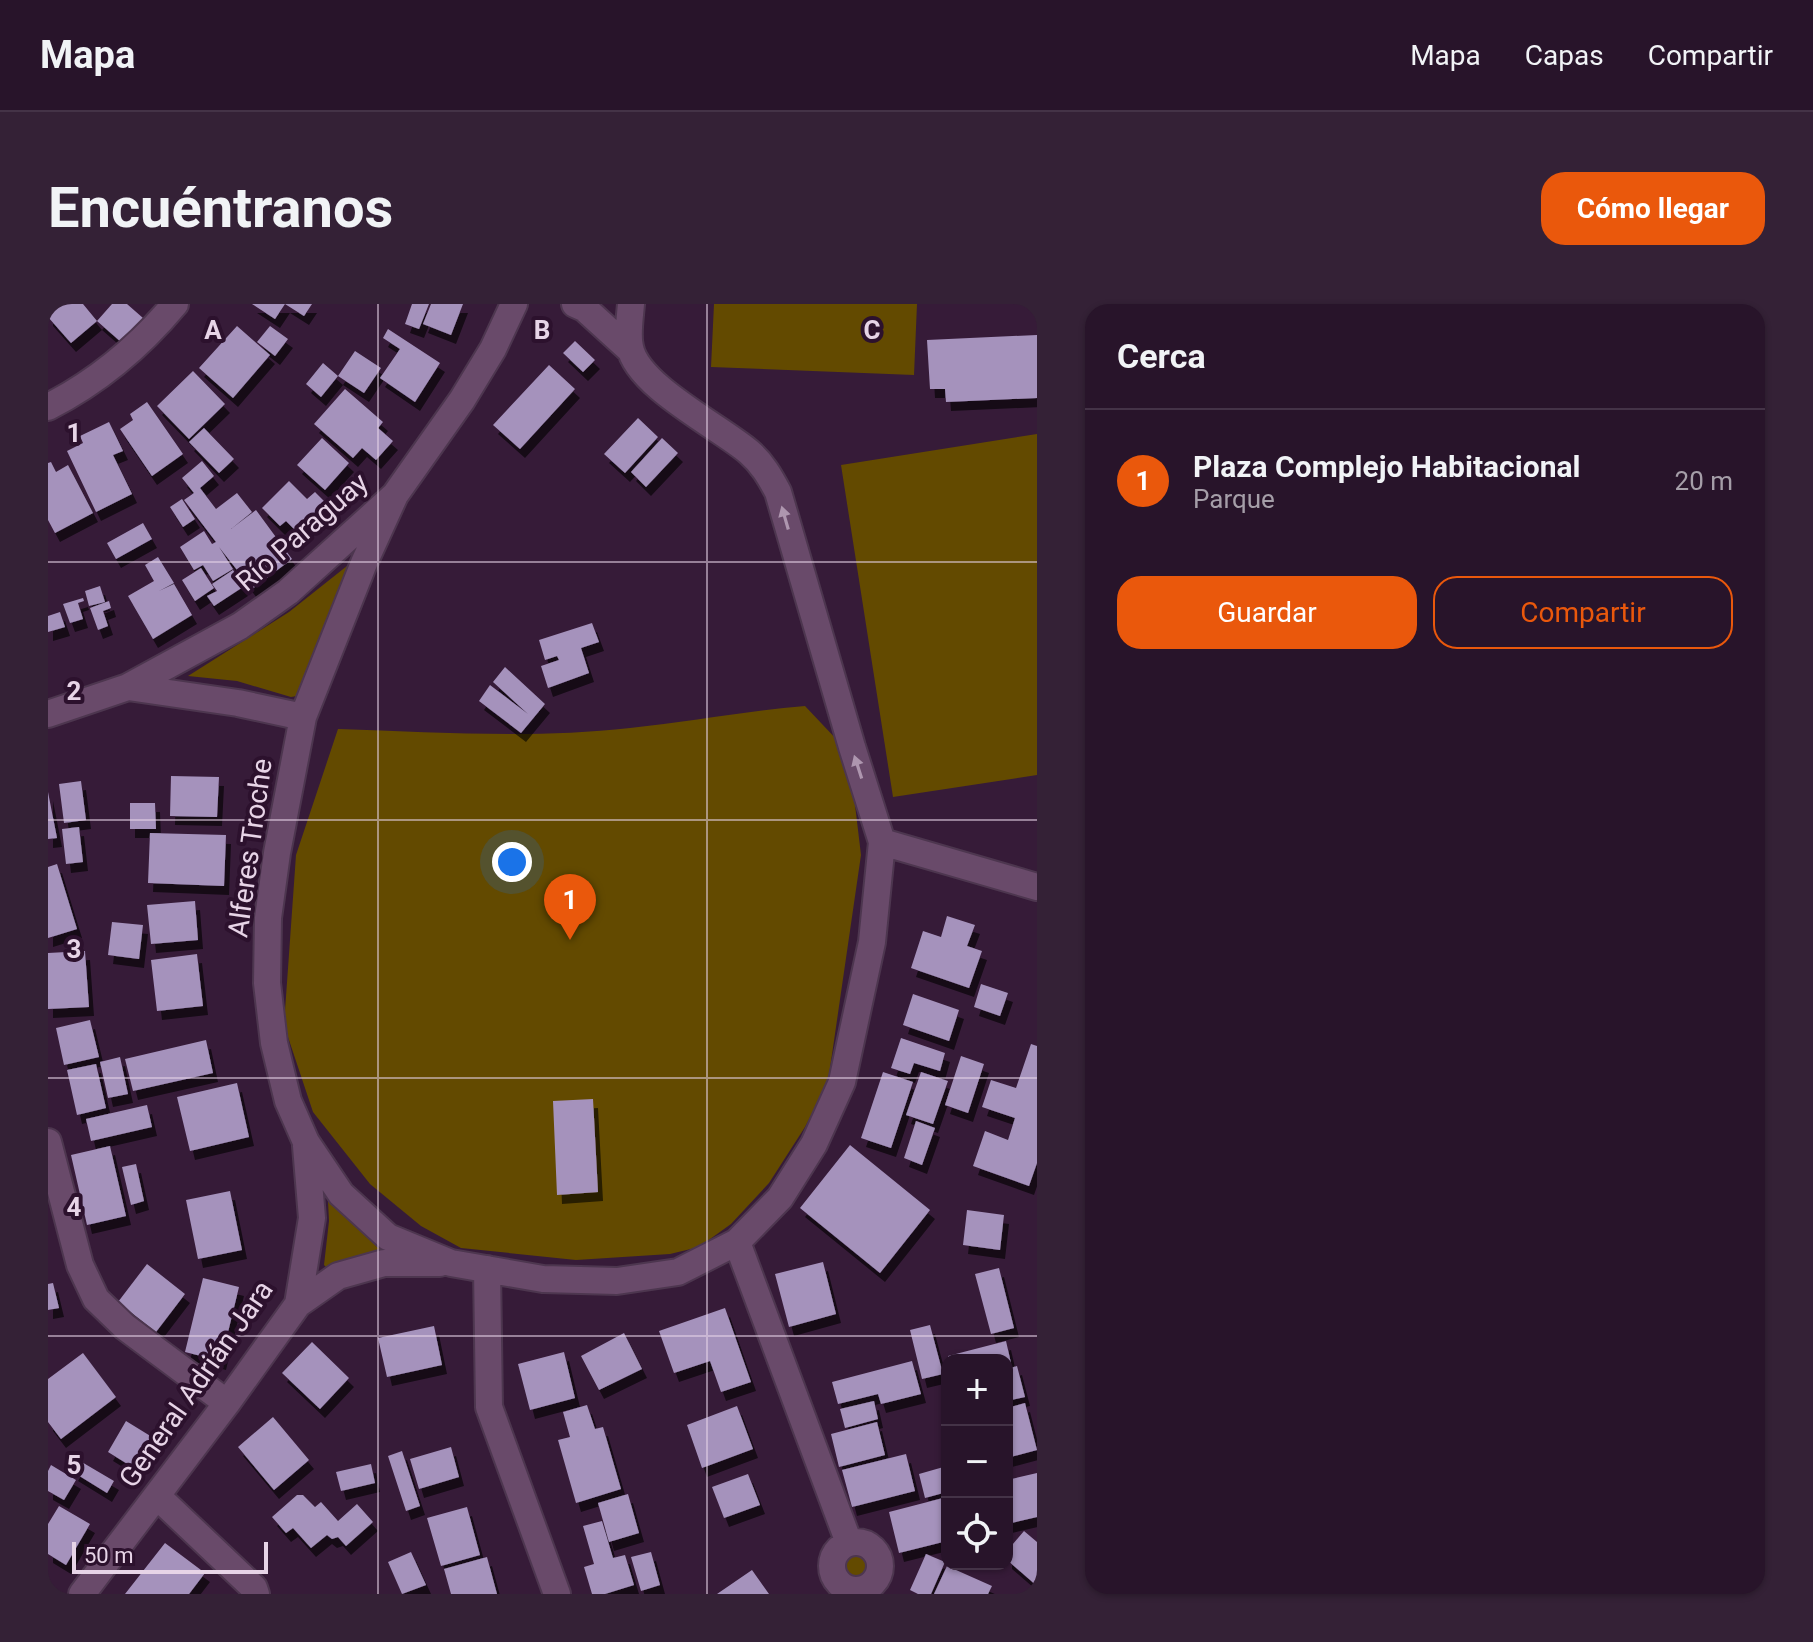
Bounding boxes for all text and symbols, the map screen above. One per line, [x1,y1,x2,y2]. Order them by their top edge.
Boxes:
text: Mapa [40,33,135,77]
text: Mapa [1410,39,1481,72]
text: Capas [1525,39,1604,72]
text: Compartir [1648,39,1773,72]
button: Cómo llegar [1541,172,1765,245]
text: Encuéntranos [48,175,393,241]
text: A [204,315,222,345]
text: B [534,315,550,345]
text: C [863,315,881,345]
text: Cerca [1117,336,1206,376]
text: 1 [67,418,81,448]
text: Plaza Complejo Habitacional [1193,449,1580,484]
street label: Río Paraguay [229,466,375,598]
text: 1 [1136,466,1150,496]
text: 20 m [1675,466,1733,496]
text: Parque [1193,484,1275,514]
one-way arrow [778,505,791,529]
button: Guardar [1117,576,1417,649]
button: Compartir [1433,576,1733,649]
text: 2 [67,676,81,706]
one-way arrow [852,755,864,779]
street label: Alferes Troche [221,757,279,939]
your location [492,842,532,882]
pin: 1 [544,874,596,940]
text: 3 [67,934,81,964]
text: 4 [67,1192,82,1222]
street label: General Adrián Jara [112,1274,280,1494]
map controls [941,1354,1013,1570]
button: + [941,1354,1013,1426]
button: − [941,1426,1013,1498]
text: 5 [67,1450,81,1480]
button: locate [941,1498,1013,1570]
scale bar [72,1538,268,1574]
text: 50 m [84,1543,133,1568]

